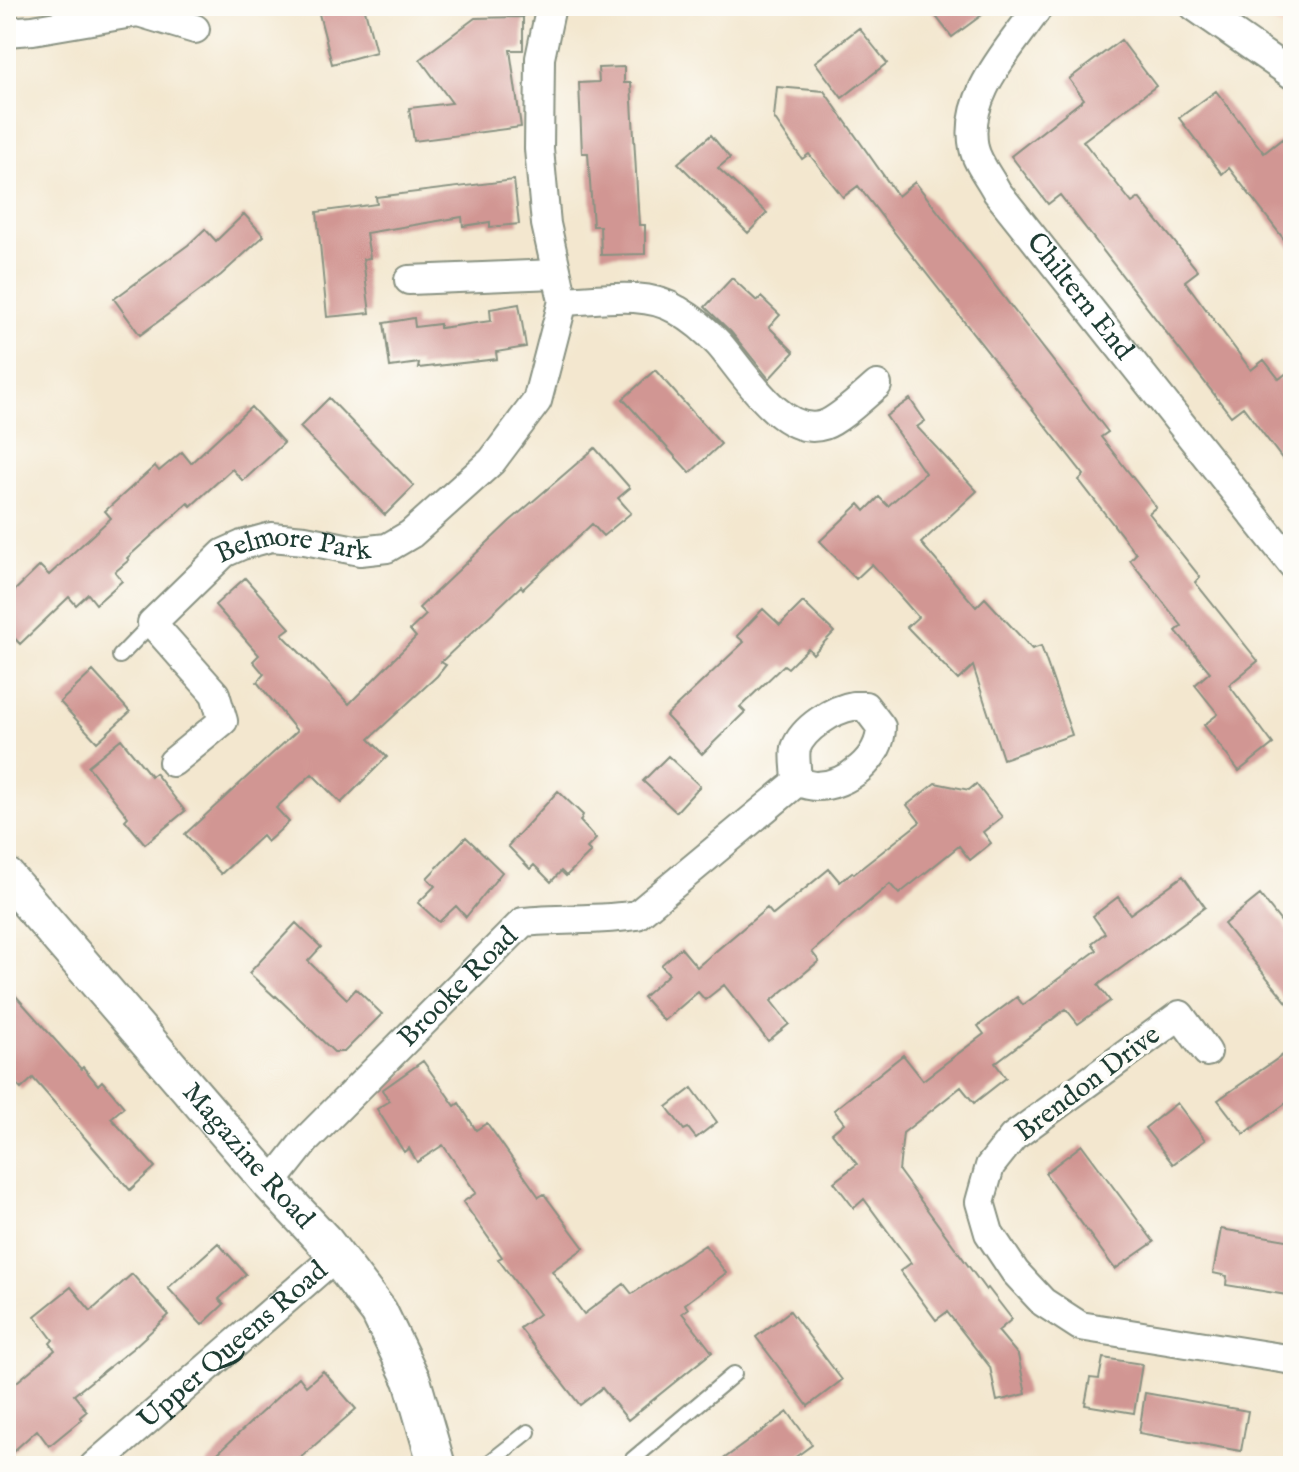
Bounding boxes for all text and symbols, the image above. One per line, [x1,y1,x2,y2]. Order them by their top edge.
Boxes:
street label: Chiltern End [1018,225,1141,367]
street label: Belmore Park [210,519,374,572]
street label: Brooke Road [391,919,526,1055]
street label: Brendon Drive [1008,1018,1168,1150]
street label: Magazine Road [174,1076,322,1237]
street label: Upper Queens Road [131,1253,335,1437]

